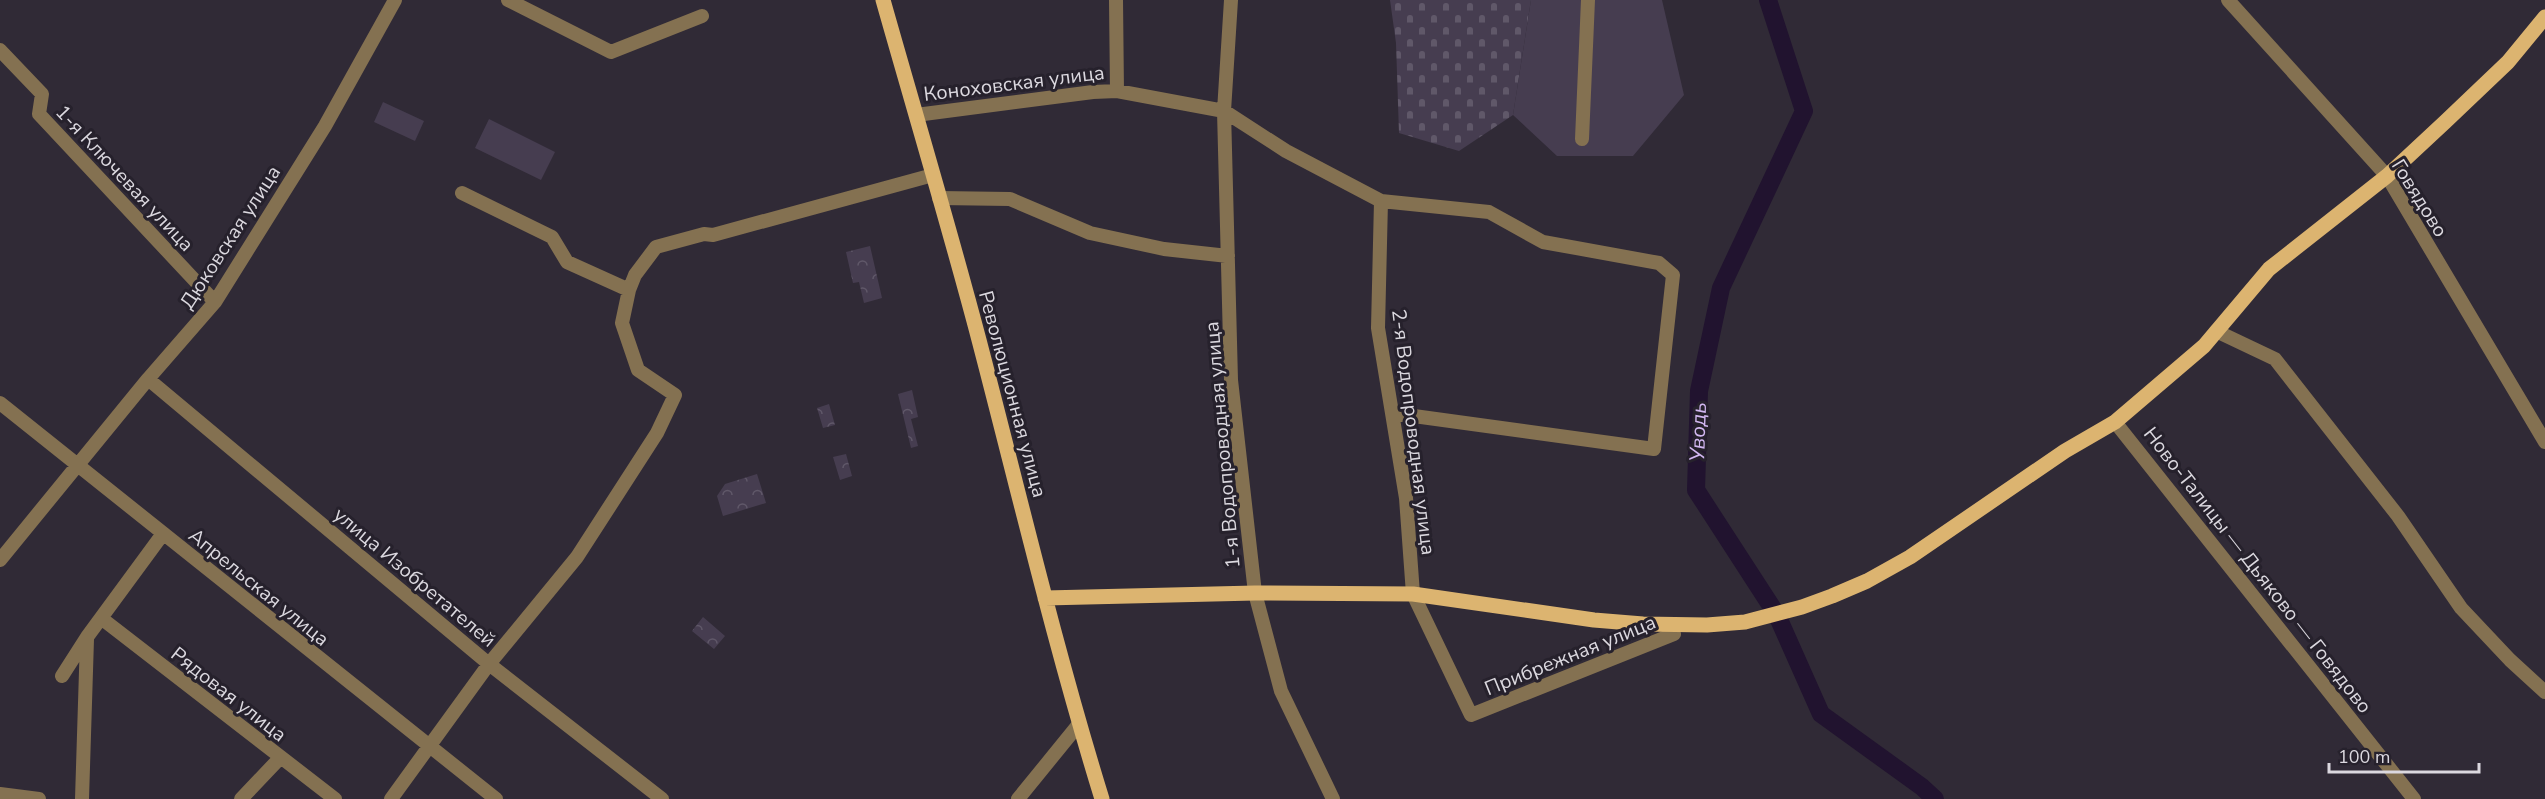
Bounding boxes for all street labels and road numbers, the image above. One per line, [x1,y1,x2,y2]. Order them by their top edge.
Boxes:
street label: Коноховская улица [922,59,1106,108]
street label: 1-я Ключевая улица [49,99,200,258]
street label: Говядово [2385,154,2454,242]
street label: Дюковская улица [174,160,287,314]
street label: Революционная улица [972,288,1053,501]
street label: 2-я Водопроводная улица [1385,308,1442,557]
street label: 1-я Водопроводная улица [1198,320,1247,569]
street label: Ново-Талицы — Дьяково — Говядово [2137,422,2378,719]
street label: улица Изобретателей [328,501,502,653]
street label: Апрельская улица [183,522,335,653]
street label: Прибрежная улица [1480,609,1660,702]
street label: Рядовая улица [165,641,292,748]

